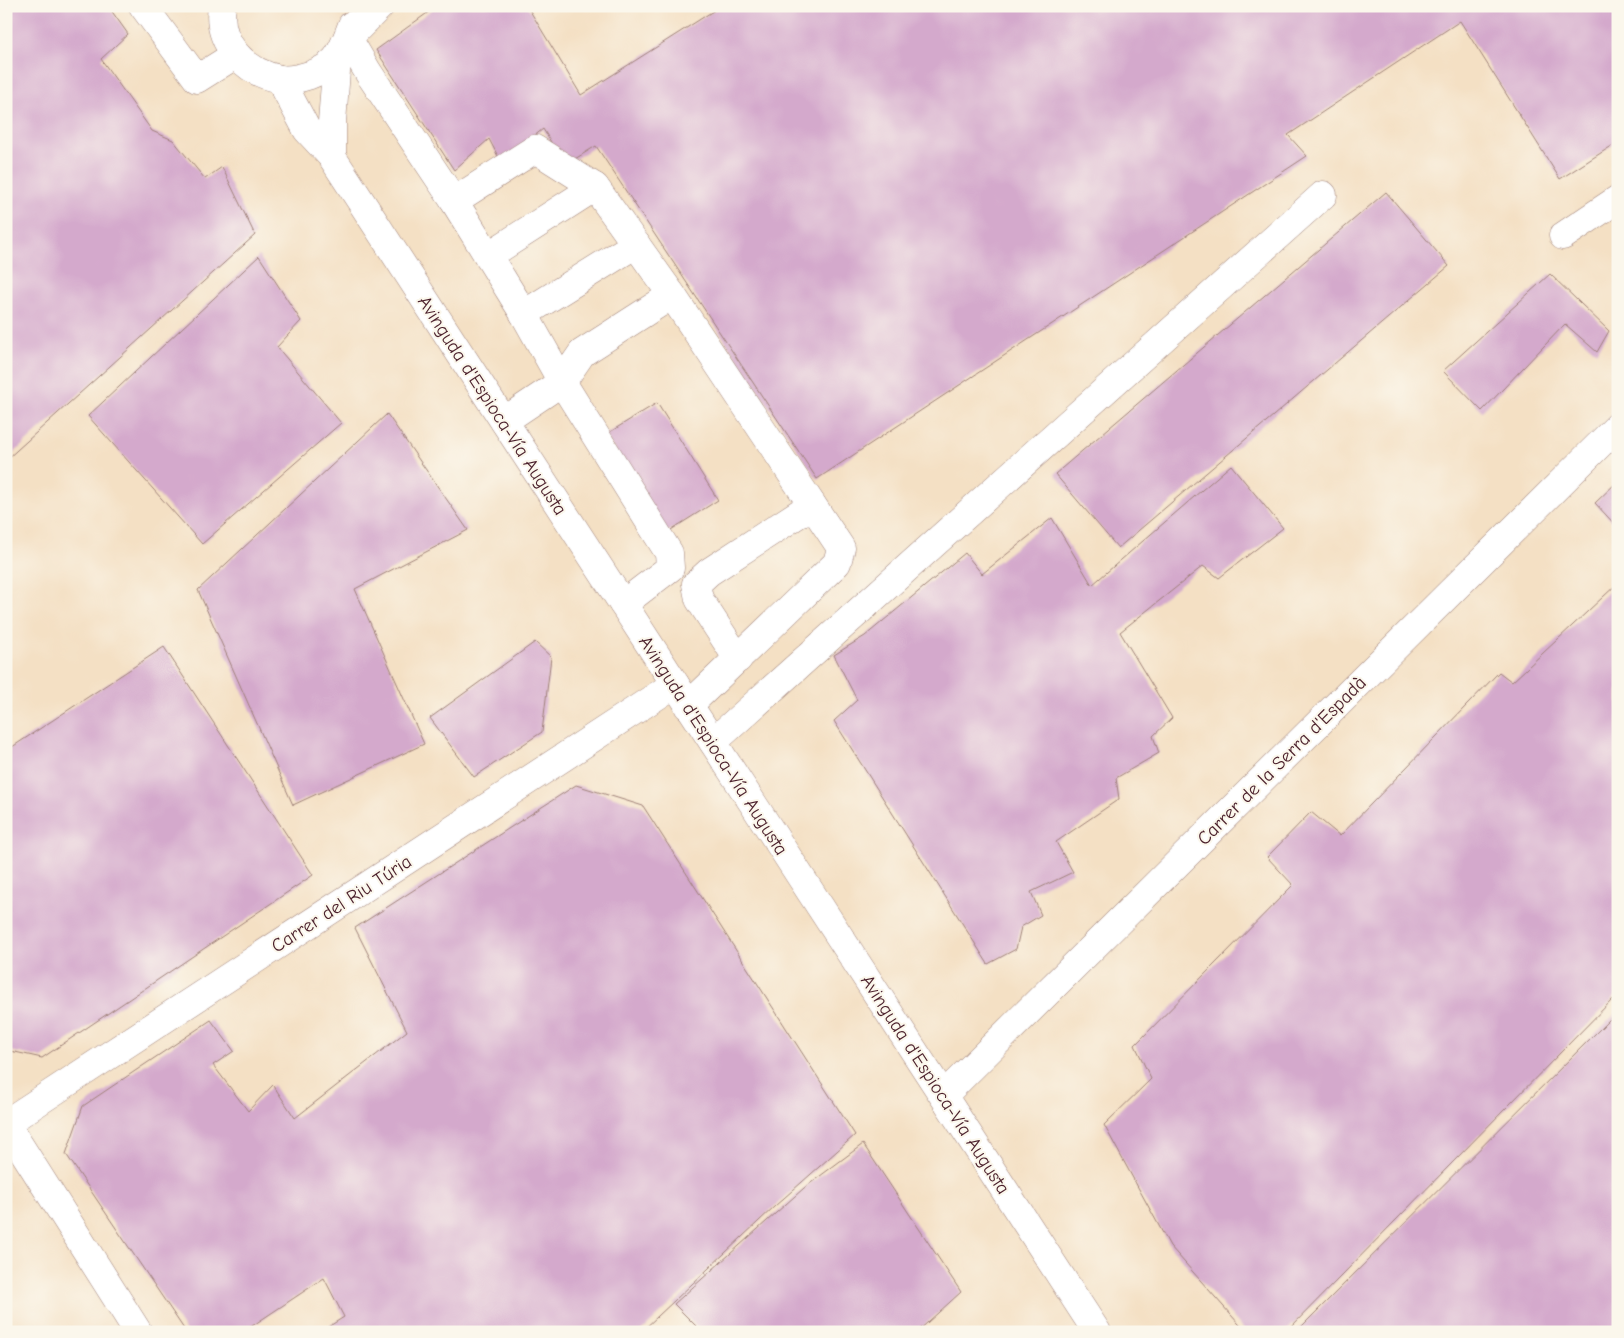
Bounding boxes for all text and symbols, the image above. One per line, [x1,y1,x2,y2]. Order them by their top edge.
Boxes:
street label: Avinguda d'Espioca-Vía Augusta [413,292,571,519]
street label: Avinguda d'Espioca-Vía Augusta [634,632,792,859]
street label: Carrer de la Serra d'Espadà [1193,672,1371,850]
street label: Carrer del Riu Túria [267,850,416,957]
street label: Avinguda d'Espioca-Vía Augusta [856,971,1014,1198]

